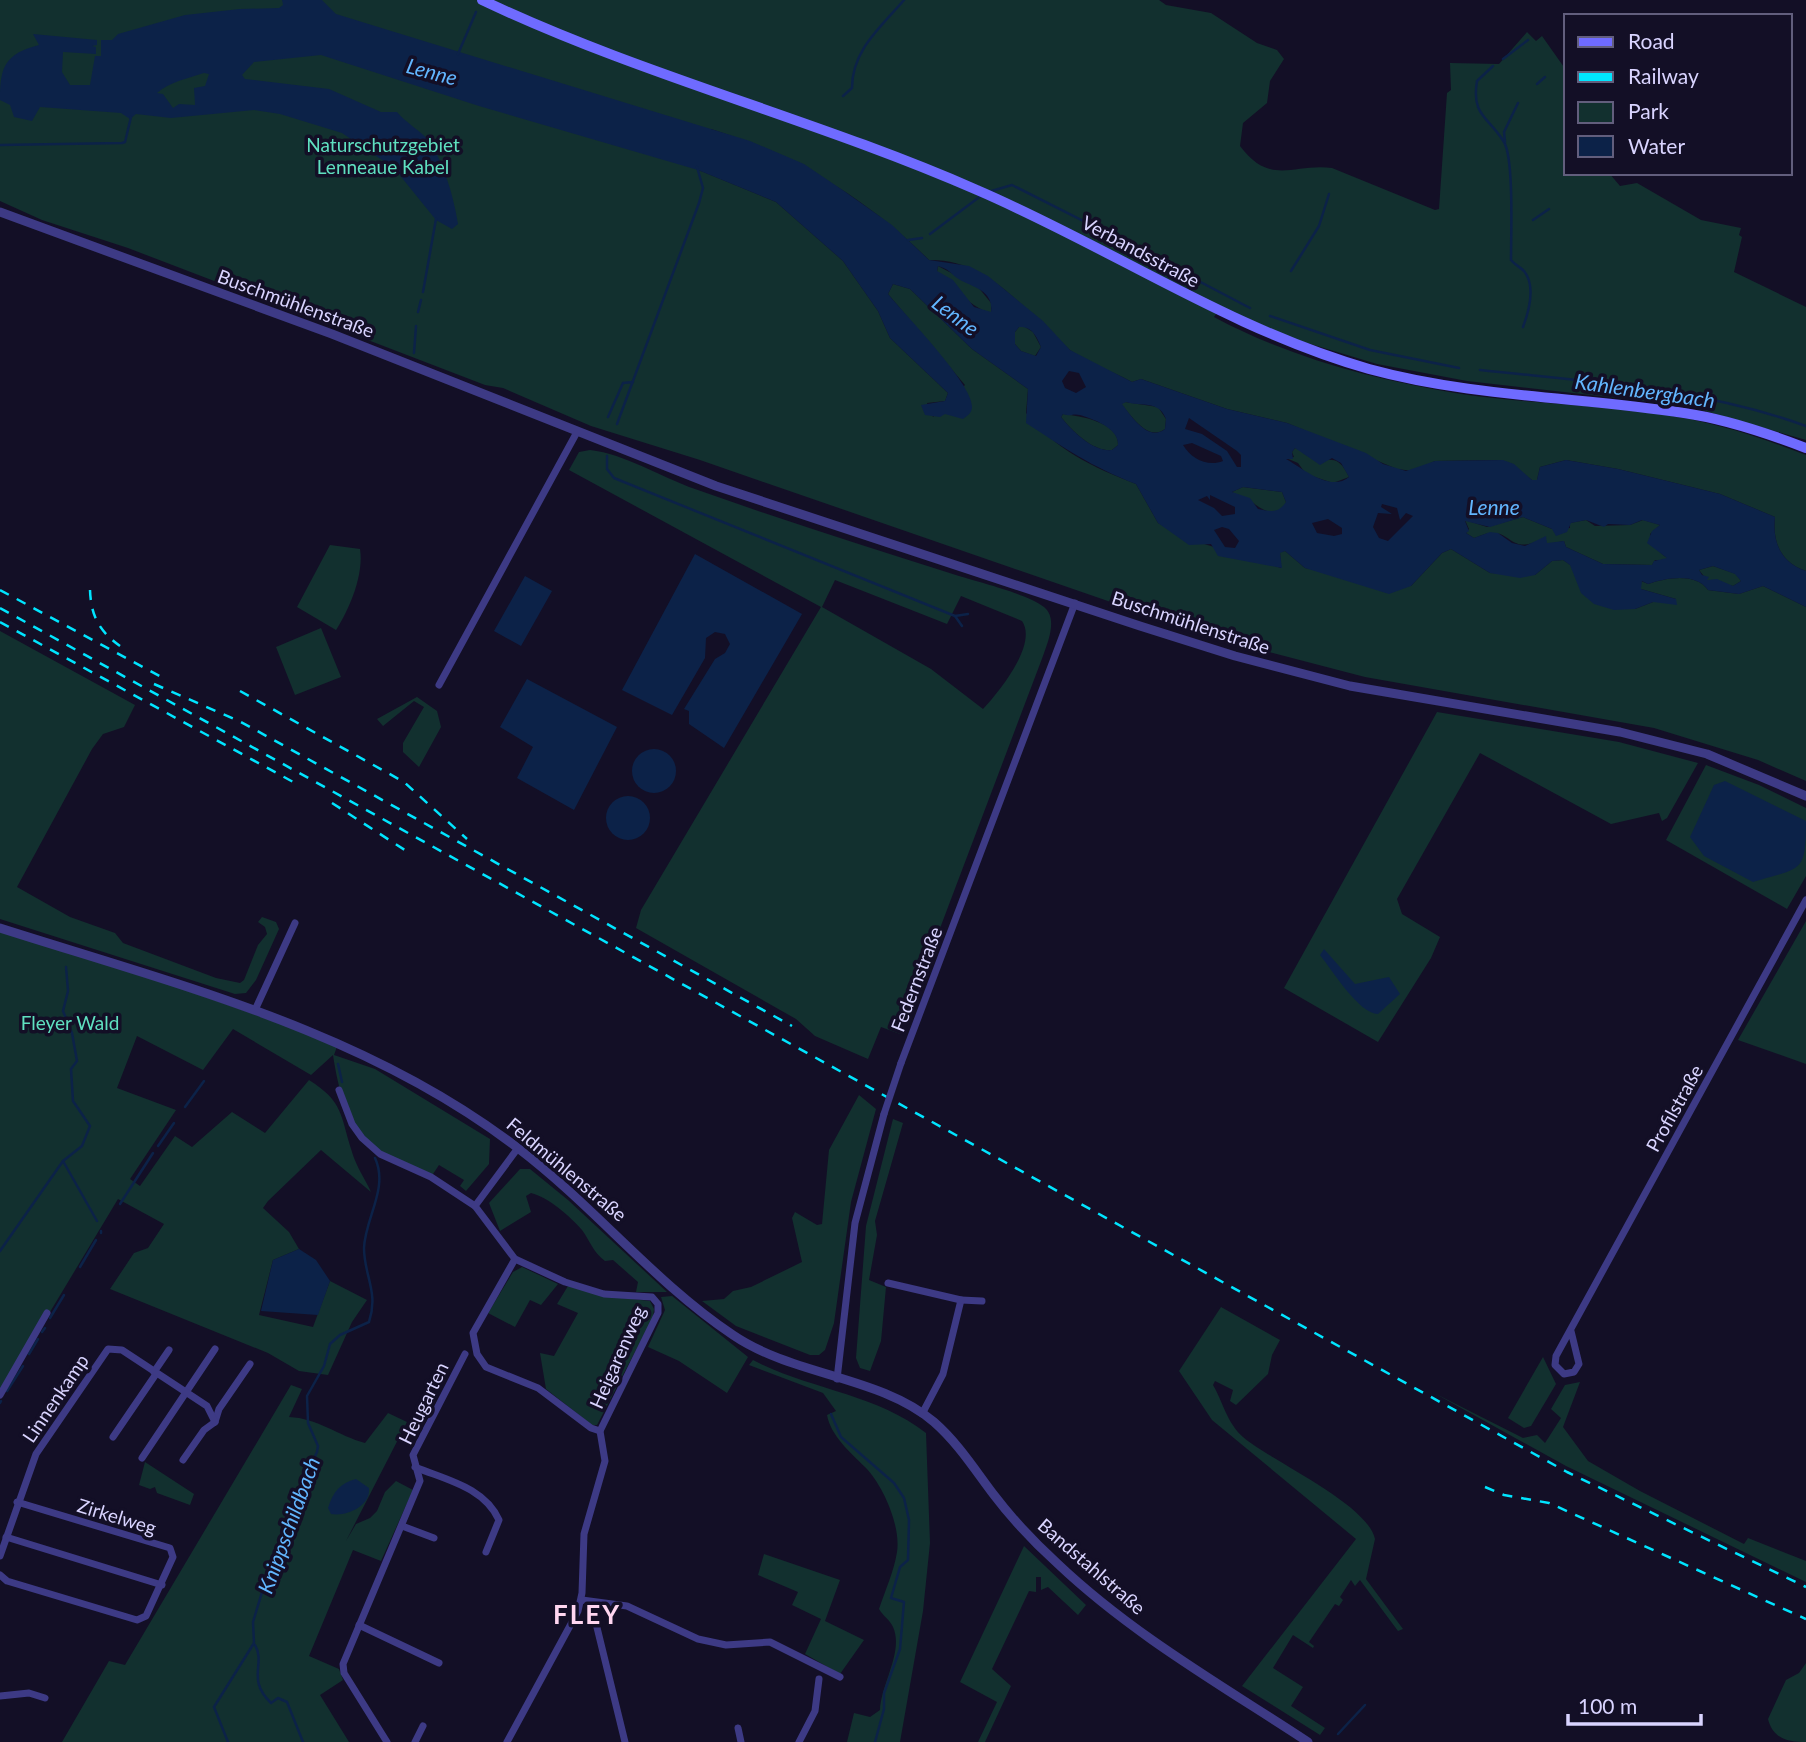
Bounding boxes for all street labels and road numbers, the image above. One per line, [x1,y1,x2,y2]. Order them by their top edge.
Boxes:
street label: Verbandsstraße [1078,210,1204,292]
street label: Buschmühlenstraße [215,264,377,342]
street label: Buschmühlenstraße [1109,586,1273,658]
street label: Federnstraße [885,923,947,1035]
street label: Profilstraße [1641,1060,1707,1156]
street label: Feldmühlenstraße [502,1112,632,1226]
street label: Heigarenweg [584,1302,650,1412]
street label: Linnenkamp [17,1349,93,1447]
street label: Heugarten [393,1358,453,1448]
street label: Zirkelweg [75,1493,159,1539]
street label: Bandstahlstraße [1034,1513,1150,1619]

